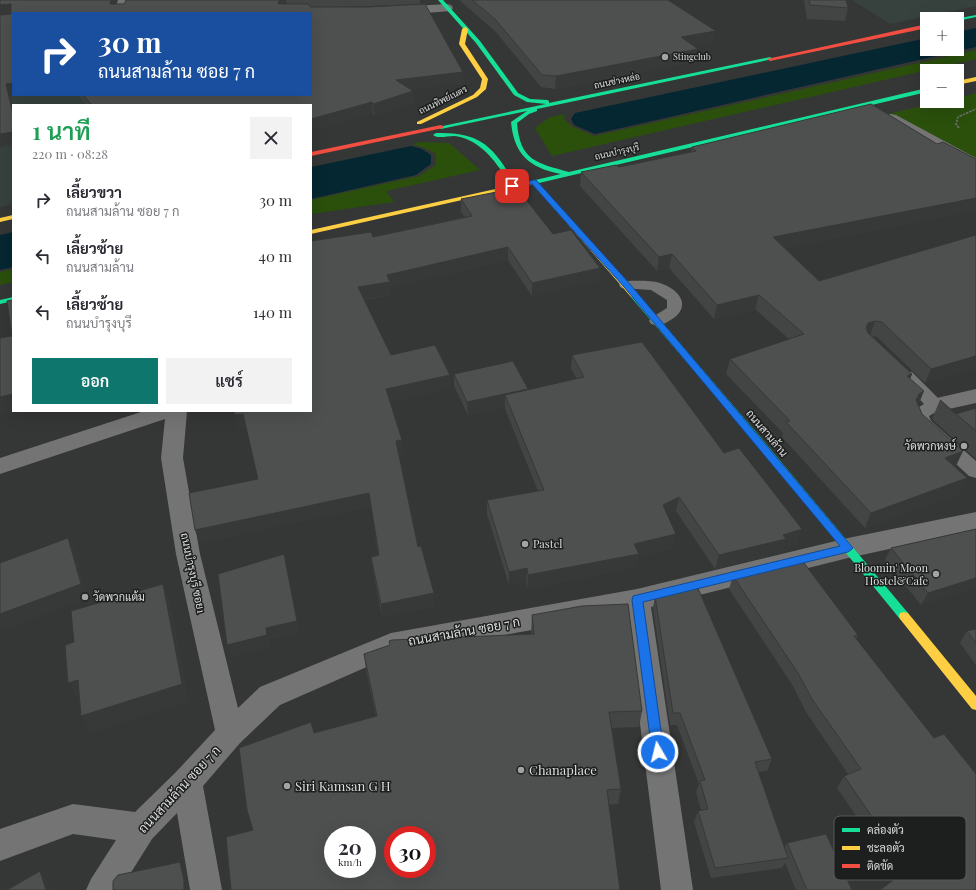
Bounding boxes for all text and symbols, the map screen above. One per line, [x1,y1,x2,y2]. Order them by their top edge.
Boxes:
map controls [920,12,964,108]
button: + [920,12,964,56]
text: 30 m [98,23,162,60]
icon: right [32,28,84,80]
place label: Stingclub [673,50,711,62]
marker: Stingclub [660,52,670,62]
text: ถนนสามล้าน ซอย 7 ก [98,59,255,83]
button: − [920,64,964,108]
street label: ถนนช่างหล่อ [593,69,641,91]
street label: ถนนทิพย์เนตร [416,82,469,116]
text: 1 นาที [32,114,91,146]
button: close [250,117,292,159]
street label: ถนนบำรุงบุรี [593,140,641,163]
text: 220 m · 08:28 [32,145,108,162]
pin [495,169,529,203]
icon: arrive [501,175,523,197]
text: เลี้ยวขวา [66,182,122,202]
icon: right [32,189,54,211]
text: 30 m [259,190,292,210]
text: ถนนสามล้าน ซอย 7 ก [66,202,179,219]
text: เลี้ยวซ้าย [66,238,123,258]
icon: left [32,245,54,267]
text: 40 m [259,246,292,266]
text: ถนนสามล้าน [66,258,134,275]
text: เลี้ยวซ้าย [66,294,123,314]
icon: left [32,301,54,323]
text: 140 m [253,302,292,322]
text: ถนนบำรุงบุรี [66,314,132,331]
button: ออก [32,358,158,404]
button: แชร์ [166,358,292,404]
street label: ถนนสามล้าน [743,406,792,460]
place label: วัดพวกหงษ์ [905,438,957,453]
marker: วัดพวกหงษ์ [959,441,969,451]
street label: ถนนบำรุงบุรี ซอย1 [176,531,209,615]
place label: Pastel [533,536,562,551]
marker: Pastel [520,539,530,549]
place label: Bloomin' Moon Hostel&Cafe [854,560,928,588]
marker: Bloomin' Moon Hostel&Cafe [931,569,941,579]
place label: วัดพวกแต้ม [93,589,145,604]
marker: วัดพวกแต้ม [80,592,90,602]
street label: ถนนสามล้าน ซอย 7 ก [407,612,521,649]
position arrow [637,731,679,773]
street label: ถนนสามล้าน ซอย 7 ก [134,741,224,836]
place label: Chanaplace [529,761,597,778]
marker: Chanaplace [516,765,526,775]
place label: Siri Kamsan G H [295,777,391,794]
marker: Siri Kamsan G H [282,781,292,791]
legend [834,816,966,880]
text: คล่องตัว [867,822,904,837]
speed limit sign: 30 [384,826,436,878]
text: 20 [338,833,362,860]
text: ชะลอตัว [867,840,905,855]
text: km/h [338,855,362,869]
text: ติดขัด [867,858,893,873]

